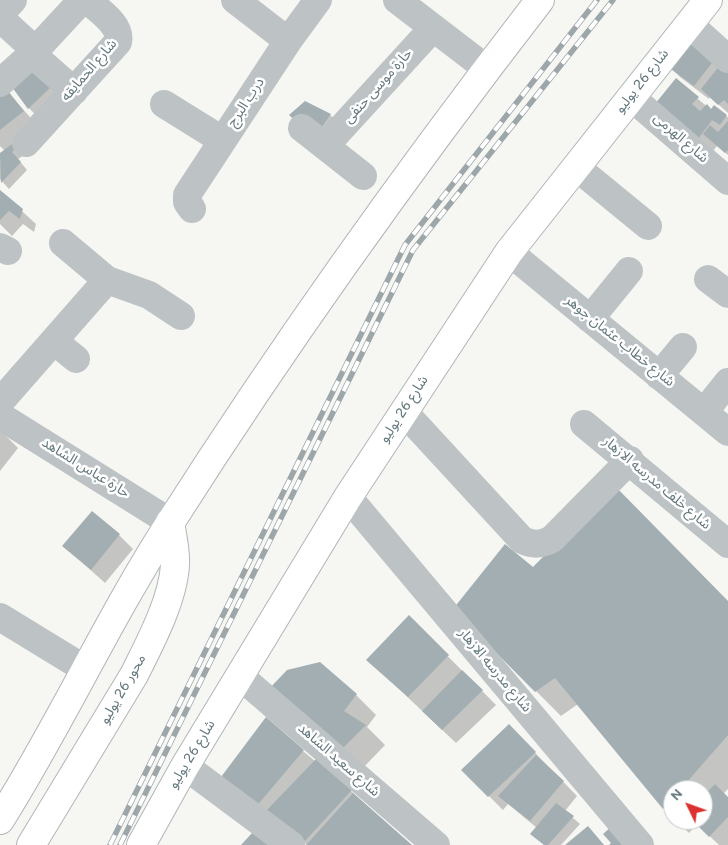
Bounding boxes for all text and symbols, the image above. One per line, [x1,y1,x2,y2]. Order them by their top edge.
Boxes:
street label: شارع الحمايقه [59,37,121,105]
street label: حارة موسى حنفى [341,46,417,128]
street label: شارع 26 يوليو [613,46,673,118]
street label: درب البرج [225,75,269,131]
street label: شارع الهرمى [649,111,711,167]
street label: شارع خطاب عثمان جوهر [561,293,677,391]
street label: شارع 26 يوليو [377,373,433,447]
street label: شارع خلف مدرسه الازهار [599,434,713,534]
street label: حارة عباس الشاهد [38,435,132,503]
street label: شارع مدرسه الازهار [454,626,534,716]
street label: محور 26 يوليو [97,652,151,728]
street label: شارع 26 يوليو [166,718,220,792]
street label: شارع سعيد الشاهد [294,721,382,801]
north arrow [663,780,713,830]
text: N [668,786,687,805]

